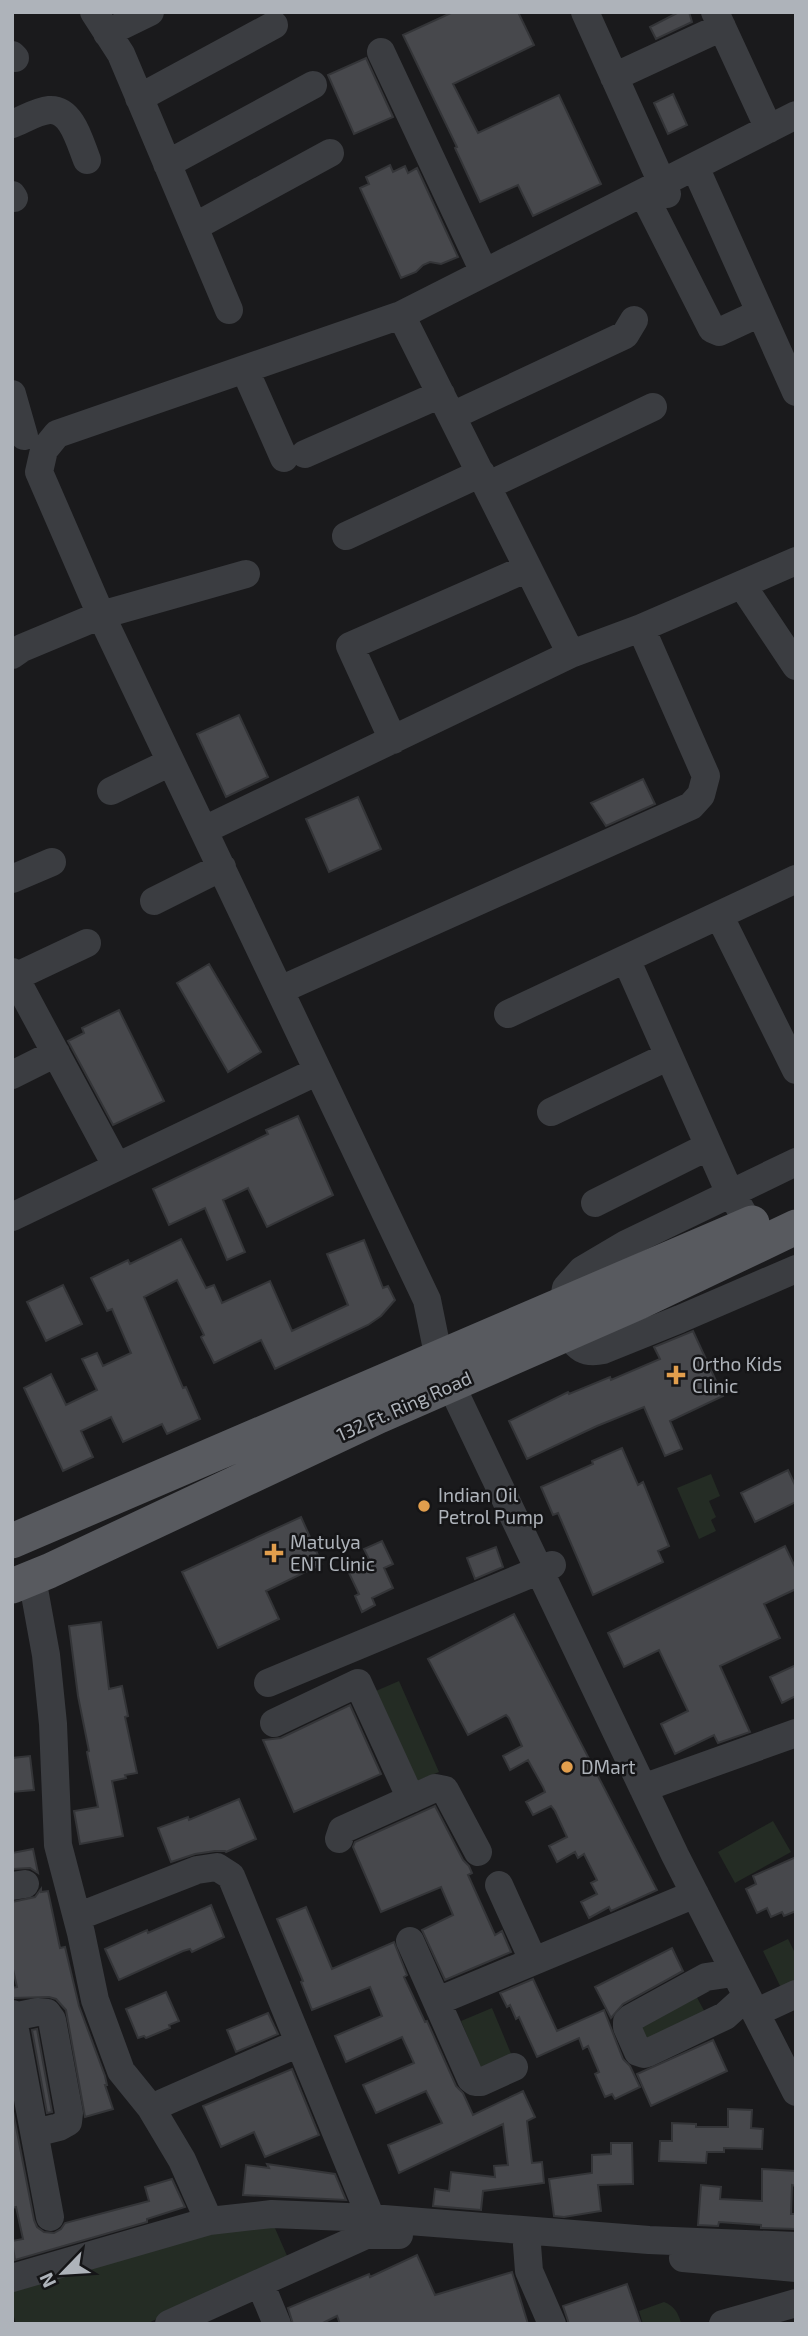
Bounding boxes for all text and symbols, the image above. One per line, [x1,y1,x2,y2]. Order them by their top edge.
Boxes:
place label: Ortho Kids Clinic [692,1352,782,1397]
marker: Ortho Kids Clinic [666,1365,686,1385]
street label: 132 Ft. Ring Road [333,1366,475,1446]
place label: Indian Oil Petrol Pump [438,1483,544,1528]
marker: Indian Oil Petrol Pump [416,1498,432,1514]
place label: Matulya ENT Clinic [290,1530,375,1575]
marker: Matulya ENT Clinic [264,1543,284,1563]
place label: DMart [581,1755,636,1778]
marker: DMart [559,1759,575,1775]
north arrow [28,2238,98,2308]
text: N [34,2269,60,2291]

